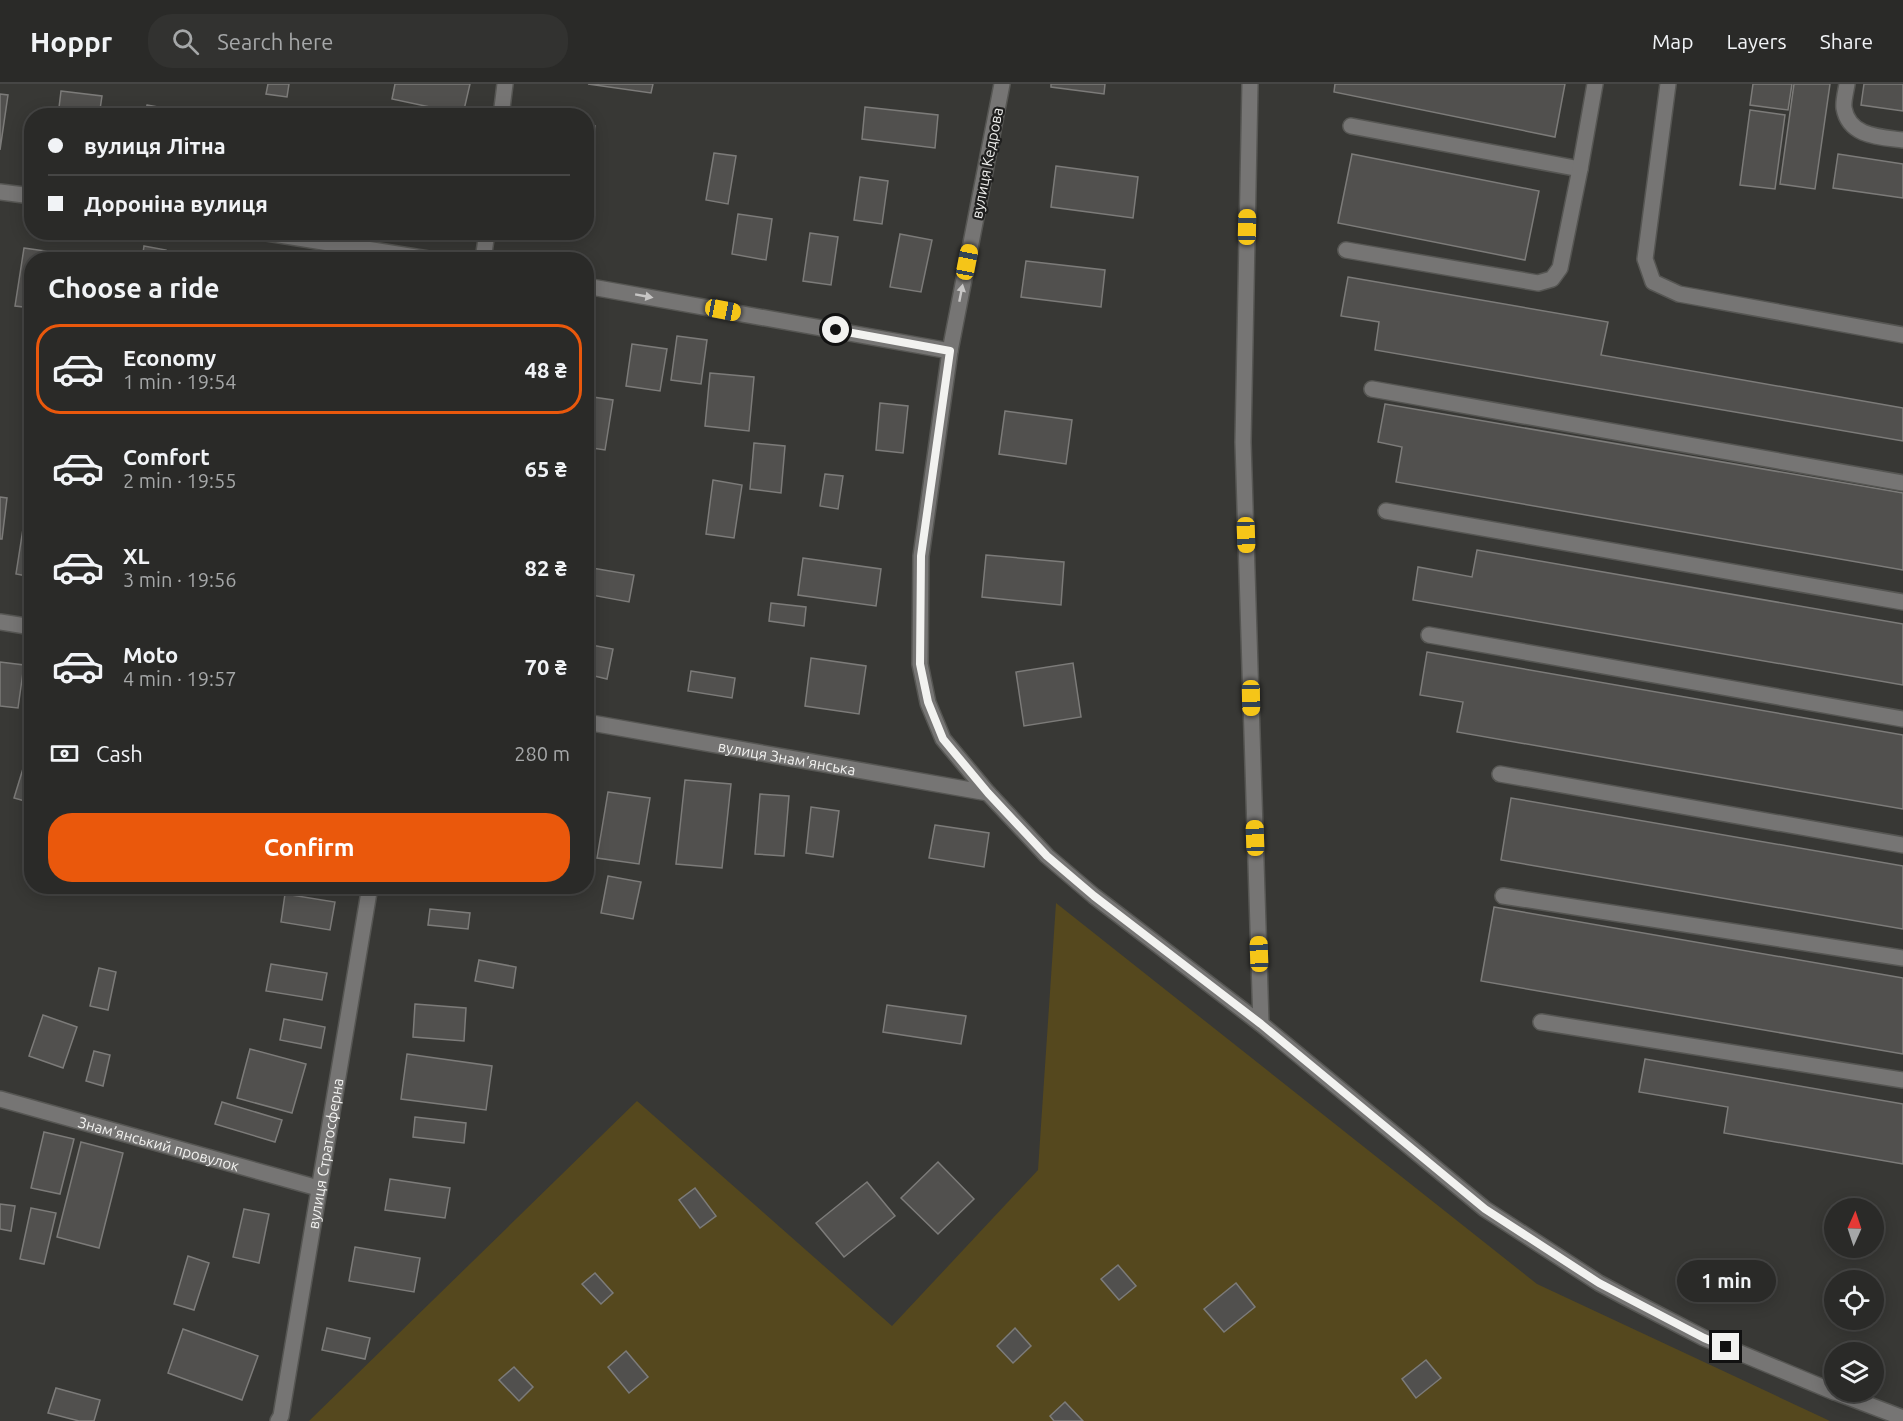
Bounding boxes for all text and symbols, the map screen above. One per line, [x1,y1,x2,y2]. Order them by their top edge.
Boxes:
search box [148,14,568,68]
icon: search [169,25,202,58]
text: Hoppr [30,26,112,57]
text: Search here [217,29,334,54]
text: Map [1652,29,1693,53]
text: Layers [1726,29,1787,53]
text: Share [1820,29,1873,53]
street label: вулиця Кедрова [968,106,1006,220]
text: вулиця Літна [84,133,226,158]
text: Дороніна вулиця [84,191,268,216]
car [1238,209,1256,245]
car [955,243,979,281]
text: Choose a ride [48,273,220,303]
one-way arrow [957,284,966,303]
one-way arrow [635,292,654,301]
car [704,298,742,322]
route start [822,316,849,343]
icon: car [51,342,105,396]
text: Economy [123,345,216,370]
text: 48 ₴ [525,357,567,382]
text: 1 min · 19:54 [123,370,237,393]
icon: car [51,441,105,495]
text: Comfort [123,444,210,469]
text: 65 ₴ [525,456,567,481]
text: 2 min · 19:55 [123,469,237,492]
car [1236,517,1256,553]
icon: car [51,540,105,594]
text: XL [123,543,150,568]
text: 82 ₴ [525,555,567,580]
text: 3 min · 19:56 [123,568,237,591]
icon: car [51,639,105,693]
text: Moto [123,642,178,667]
text: 70 ₴ [525,654,567,679]
text: 4 min · 19:57 [123,667,237,690]
car [1242,680,1260,716]
icon: cash [48,737,81,770]
street label: вулиця Знам’янська [717,737,857,778]
text: Cash [96,741,143,766]
text: 280 m [514,742,570,765]
button: Confirm [48,813,570,882]
car [1245,820,1265,856]
car [1249,936,1269,972]
street label: вулиця Стратосферна [304,1077,346,1230]
street label: Знам’янський провулок [76,1113,242,1174]
north arrow [1824,1198,1884,1258]
map controls [1824,1198,1884,1402]
callout: 1 min [1676,1260,1776,1302]
text: 1 min [1701,1269,1752,1292]
button: locate [1824,1270,1884,1330]
route end [1712,1333,1739,1360]
button: layers [1824,1342,1884,1402]

